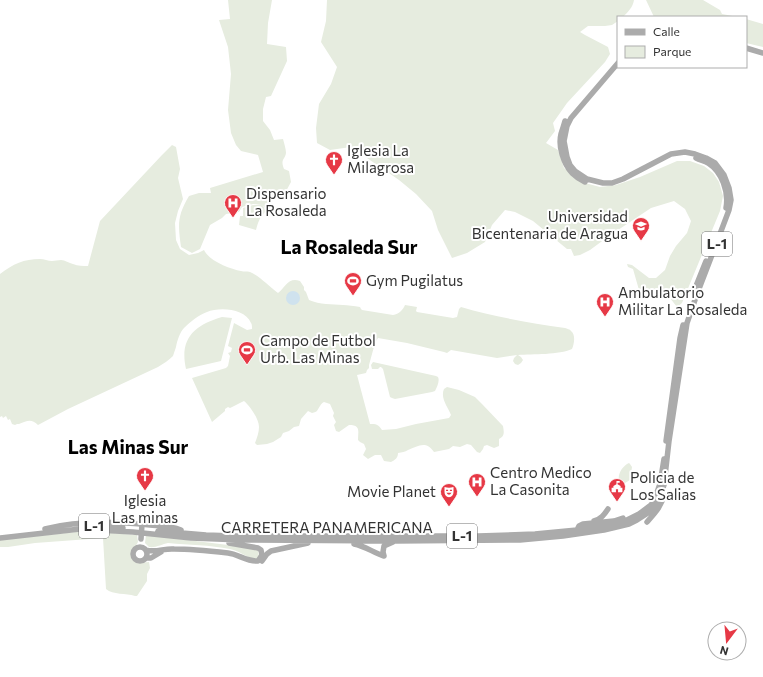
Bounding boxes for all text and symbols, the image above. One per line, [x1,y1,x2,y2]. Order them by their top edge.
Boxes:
legend [617,16,747,68]
text: Calle [653,24,680,38]
text: Parque [653,44,691,58]
place label: Iglesia La Milagrosa [347,141,414,176]
church icon: Iglesia La Milagrosa [324,150,344,175]
place label: Dispensario La Rosaleda [246,184,327,219]
hospital icon: Dispensario La Rosaleda [223,193,243,218]
place label: Universidad Bicentenaria de Aragua [472,207,628,242]
school or university icon: Universidad Bicentenaria de Aragua [631,216,651,241]
road number: L-1 [702,232,732,256]
district label: La Rosaleda Sur [280,235,418,258]
sports icon: Gym Pugilatus [343,271,363,296]
place label: Gym Pugilatus [366,271,463,289]
place label: Ambulatorio Militar La Rosaleda [618,283,747,318]
hospital icon: Ambulatorio Militar La Rosaleda [595,292,615,317]
place label: Campo de Futbol Urb. Las Minas [260,331,376,366]
sports icon: Campo de Futbol Urb. Las Minas [237,340,257,365]
district label: Las Minas Sur [68,435,189,458]
place label: Centro Medico La Casonita [490,463,592,498]
church icon: Iglesia Las minas [135,466,155,491]
place label: Policia de Los Salias [630,468,696,503]
hospital icon: Centro Medico La Casonita [467,472,487,497]
public building icon: Policia de Los Salias [607,477,627,502]
place label: Movie Planet [347,482,436,500]
theatre icon: Movie Planet [439,482,459,507]
place label: Iglesia Las minas [112,491,178,526]
road number: L-1 [79,514,109,538]
street label: CARRETERA PANAMERICANA [221,518,433,536]
road number: L-1 [447,524,477,548]
north arrow [707,621,747,661]
text: N [718,644,730,658]

